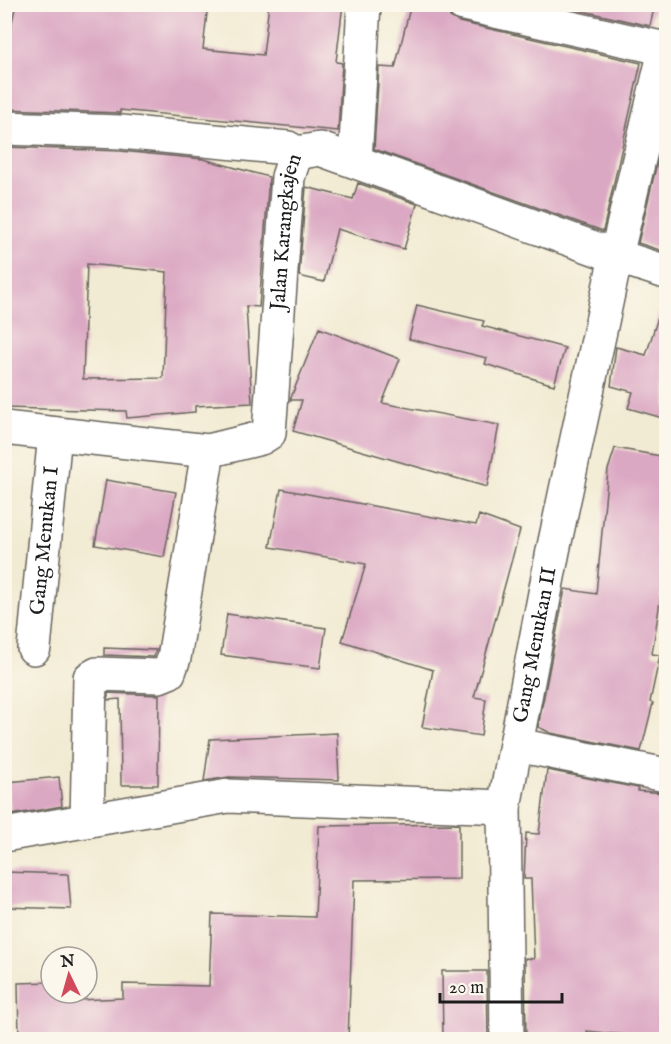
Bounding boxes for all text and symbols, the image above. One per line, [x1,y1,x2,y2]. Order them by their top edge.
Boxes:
street label: Jalan Karangkajen [264,150,308,313]
street label: Gang Menukan I [24,465,65,616]
street label: Gang Menukan II [507,565,563,725]
north arrow [39,945,99,1005]
text: N [59,951,76,973]
scale bar [440,966,562,1004]
text: 20 m [449,977,484,1000]

